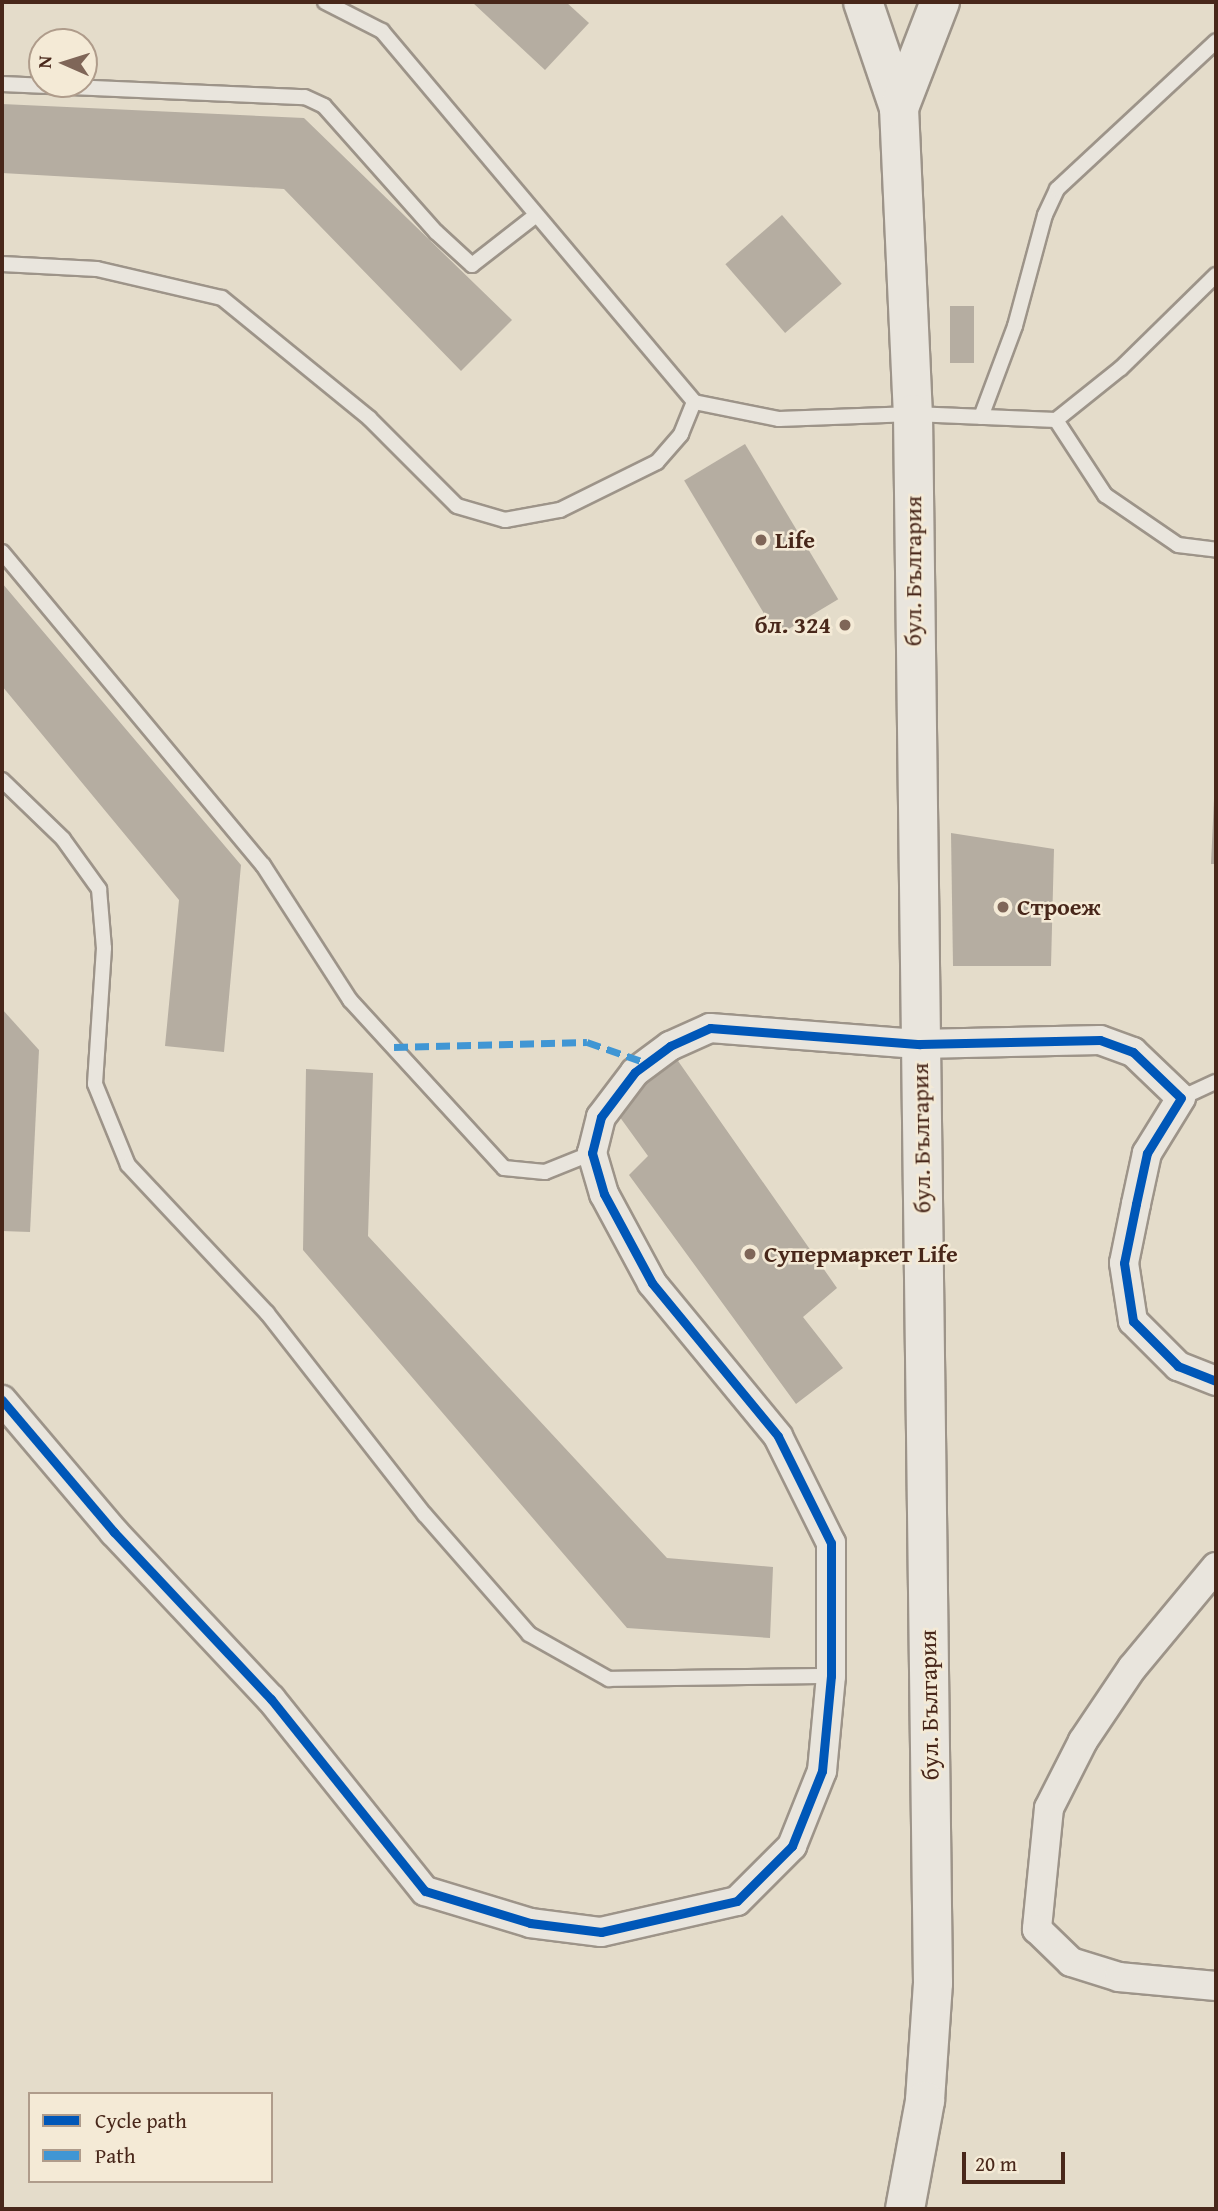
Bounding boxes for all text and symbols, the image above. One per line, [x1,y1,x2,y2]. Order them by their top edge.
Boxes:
north arrow [28,28,98,98]
text: N [30,55,58,69]
street label: бул. България [899,496,927,646]
place label: Life [775,526,815,554]
marker: Life [753,532,769,548]
place label: бл. 324 [755,611,831,639]
marker: бл. 324 [837,617,853,633]
place label: Строеж [1017,893,1101,921]
marker: Строеж [995,899,1011,915]
street label: бул. България [905,1062,937,1214]
place label: Супермаркет Life [764,1240,958,1268]
marker: Супермаркет Life [742,1246,758,1262]
street label: бул. България [913,1629,945,1781]
legend [28,2092,273,2183]
text: Cycle path [95,2105,187,2136]
scale bar [966,2138,1069,2182]
text: Path [95,2140,135,2171]
text: 20 m [975,2148,1017,2179]

